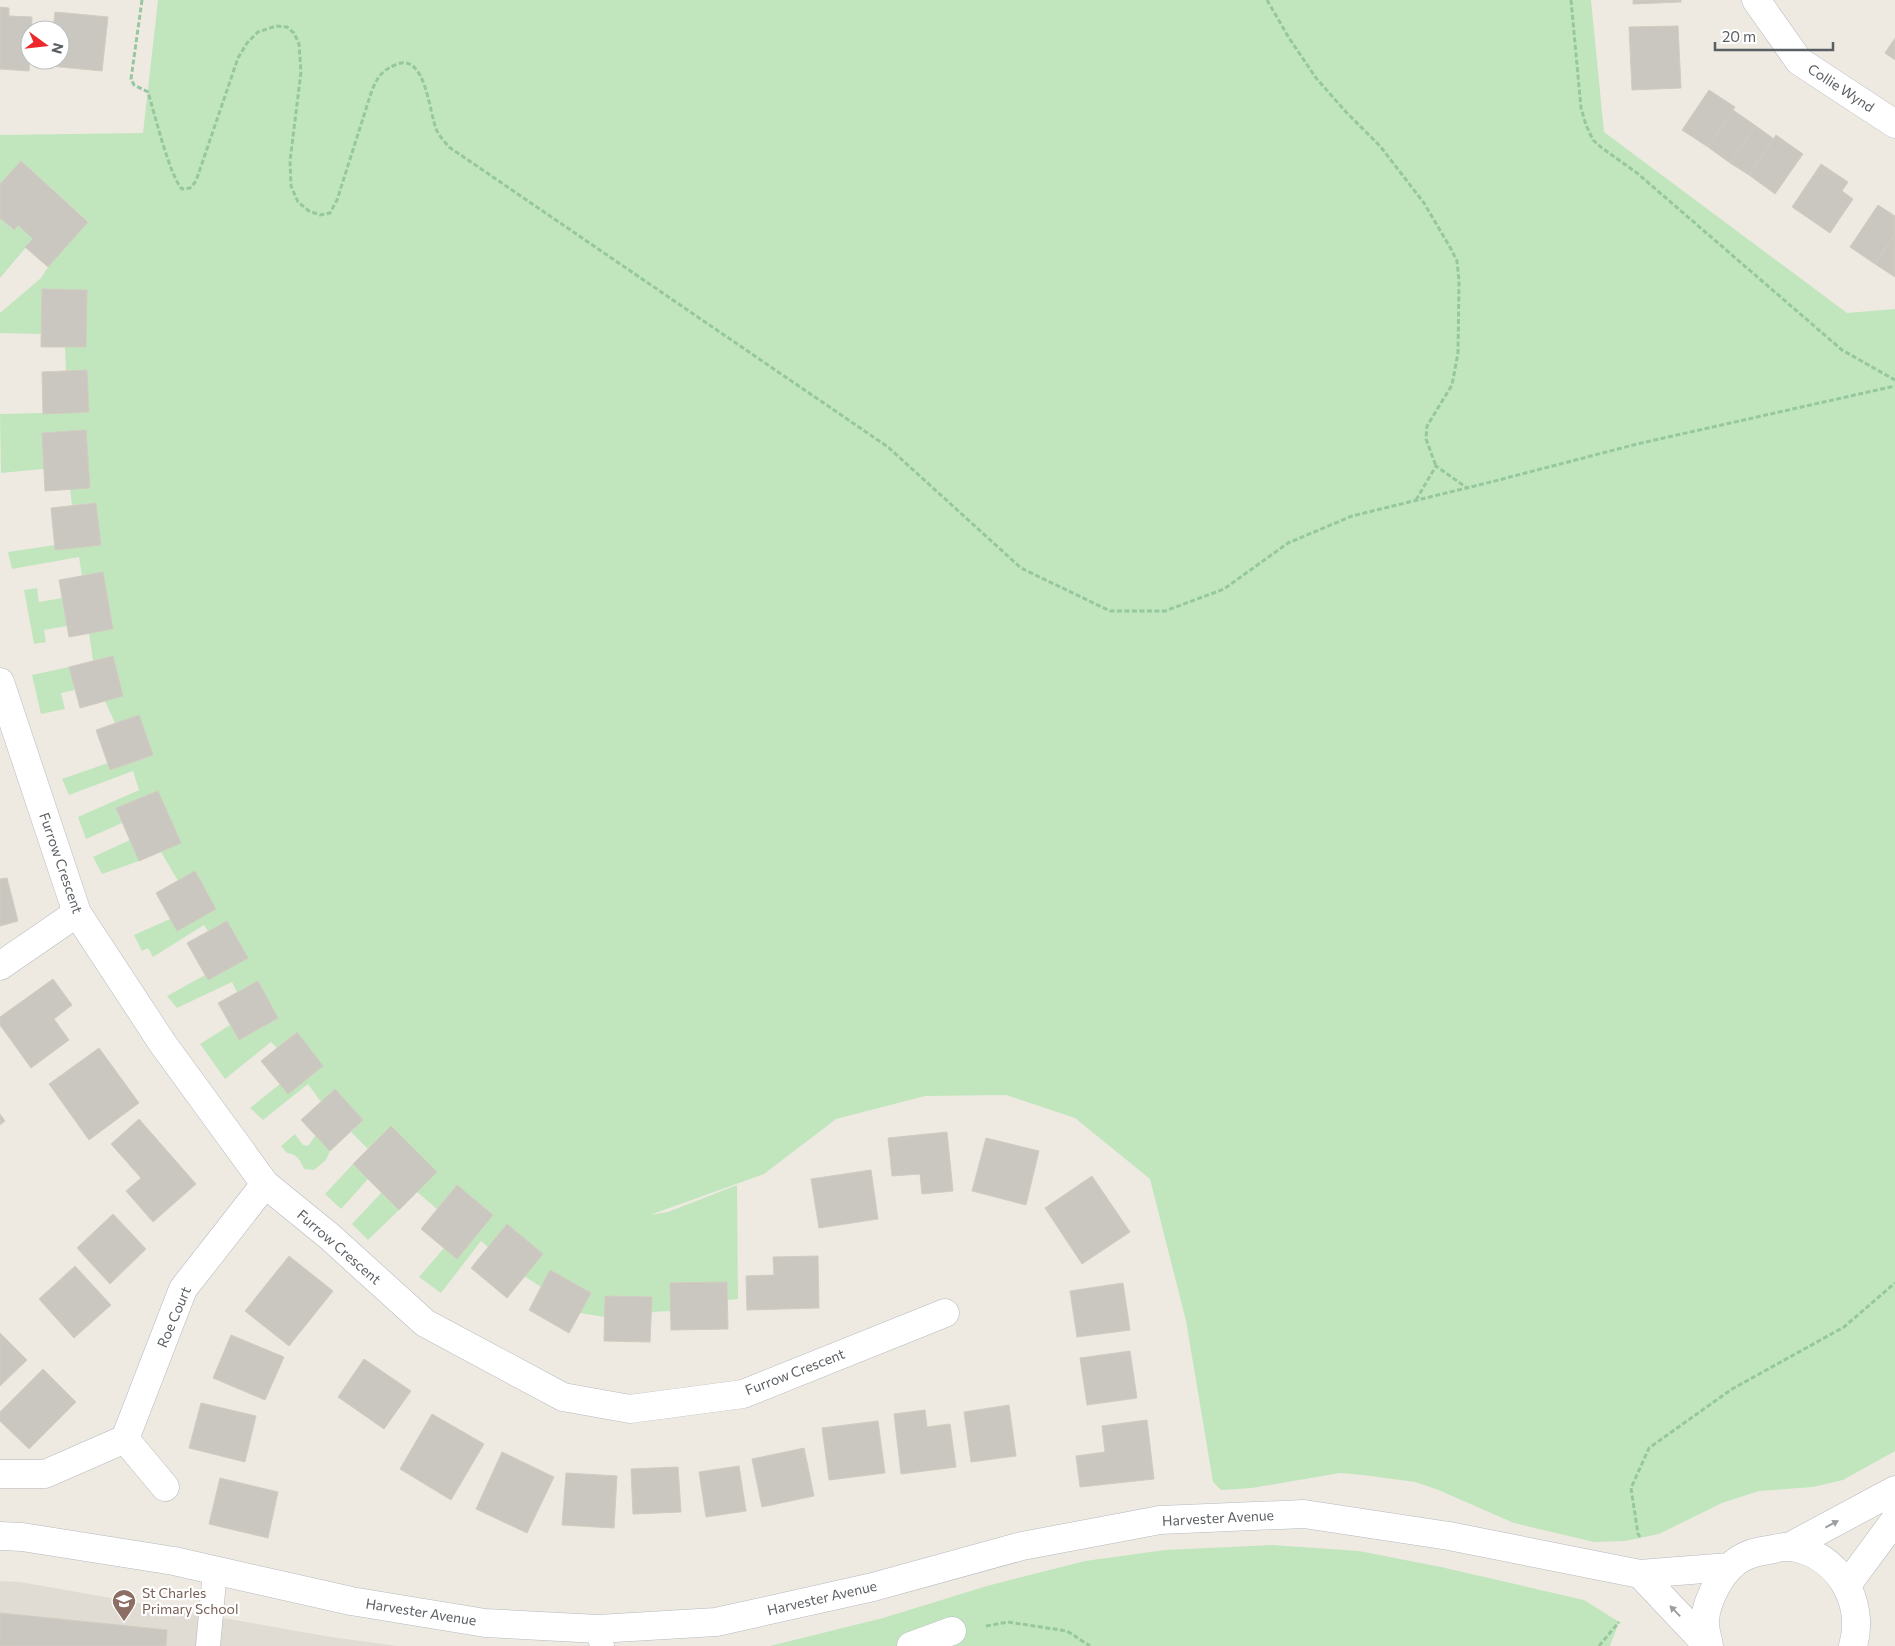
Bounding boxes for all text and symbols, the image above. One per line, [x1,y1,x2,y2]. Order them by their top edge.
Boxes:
north arrow [20,20,70,70]
scale bar [1715,20,1832,52]
text: 20 m [1722,27,1756,45]
text: N [48,41,68,56]
street label: Collie Wynd [1805,60,1878,115]
street label: Furrow Crescent [36,810,87,916]
street label: Furrow Crescent [294,1206,385,1288]
street label: Roe Court [153,1284,194,1350]
street label: Furrow Crescent [743,1345,847,1398]
street label: Harvester Avenue [1162,1506,1274,1529]
one-way arrow [1825,1520,1840,1528]
street label: Harvester Avenue [765,1577,878,1618]
place label: St Charles Primary School [142,1584,238,1617]
school or university icon: St Charles Primary School [111,1588,137,1622]
street label: Harvester Avenue [364,1594,478,1629]
one-way arrow [1669,1605,1681,1617]

